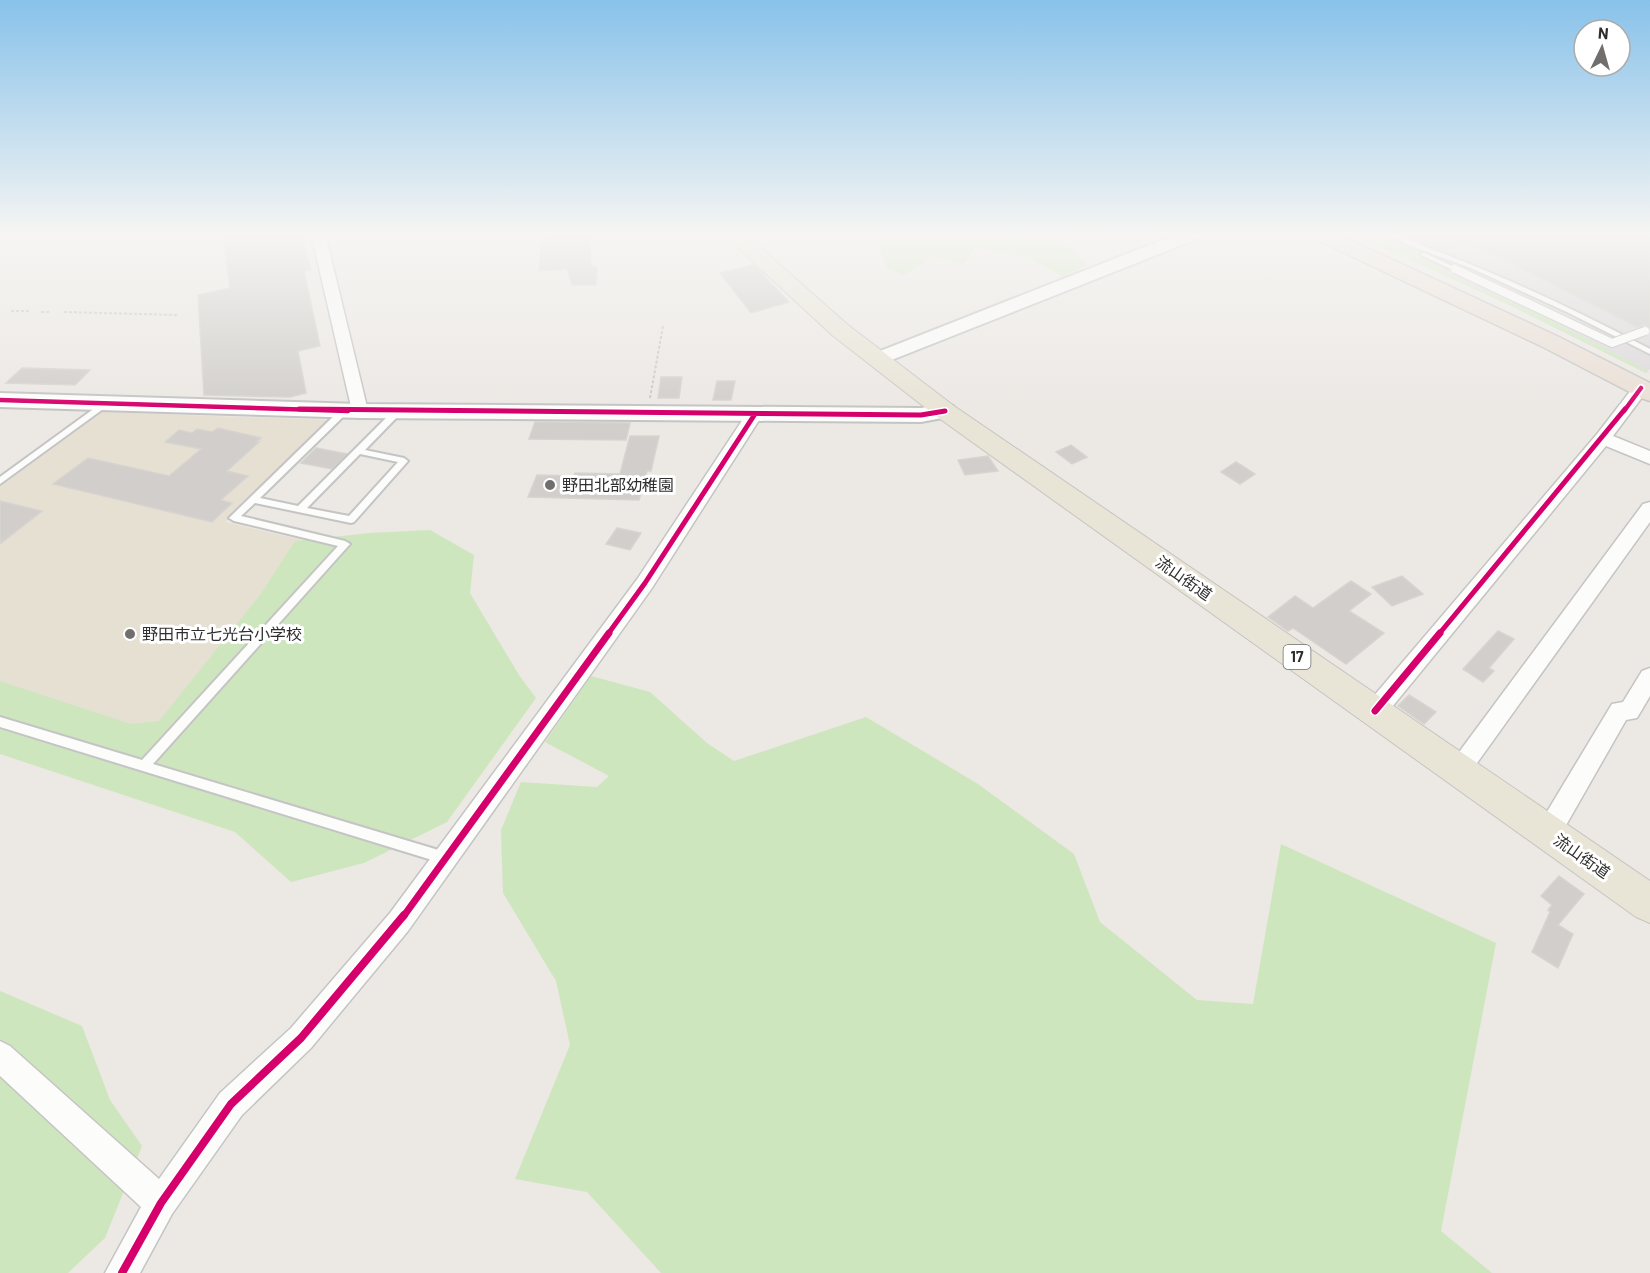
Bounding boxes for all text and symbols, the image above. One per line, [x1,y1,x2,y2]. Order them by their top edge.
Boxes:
north arrow [1572,18,1632,78]
text: N [1597,23,1609,42]
place label: 野田北部幼稚園 [562,475,674,494]
marker: 野田北部幼稚園 [543,478,557,492]
street label: 流山街道 [1153,551,1216,604]
place label: 野田市立七光台小学校 [142,624,302,643]
marker: 野田市立七光台小学校 [123,627,137,641]
road number: 17 [1284,645,1310,669]
street label: 流山街道 [1551,829,1614,882]

